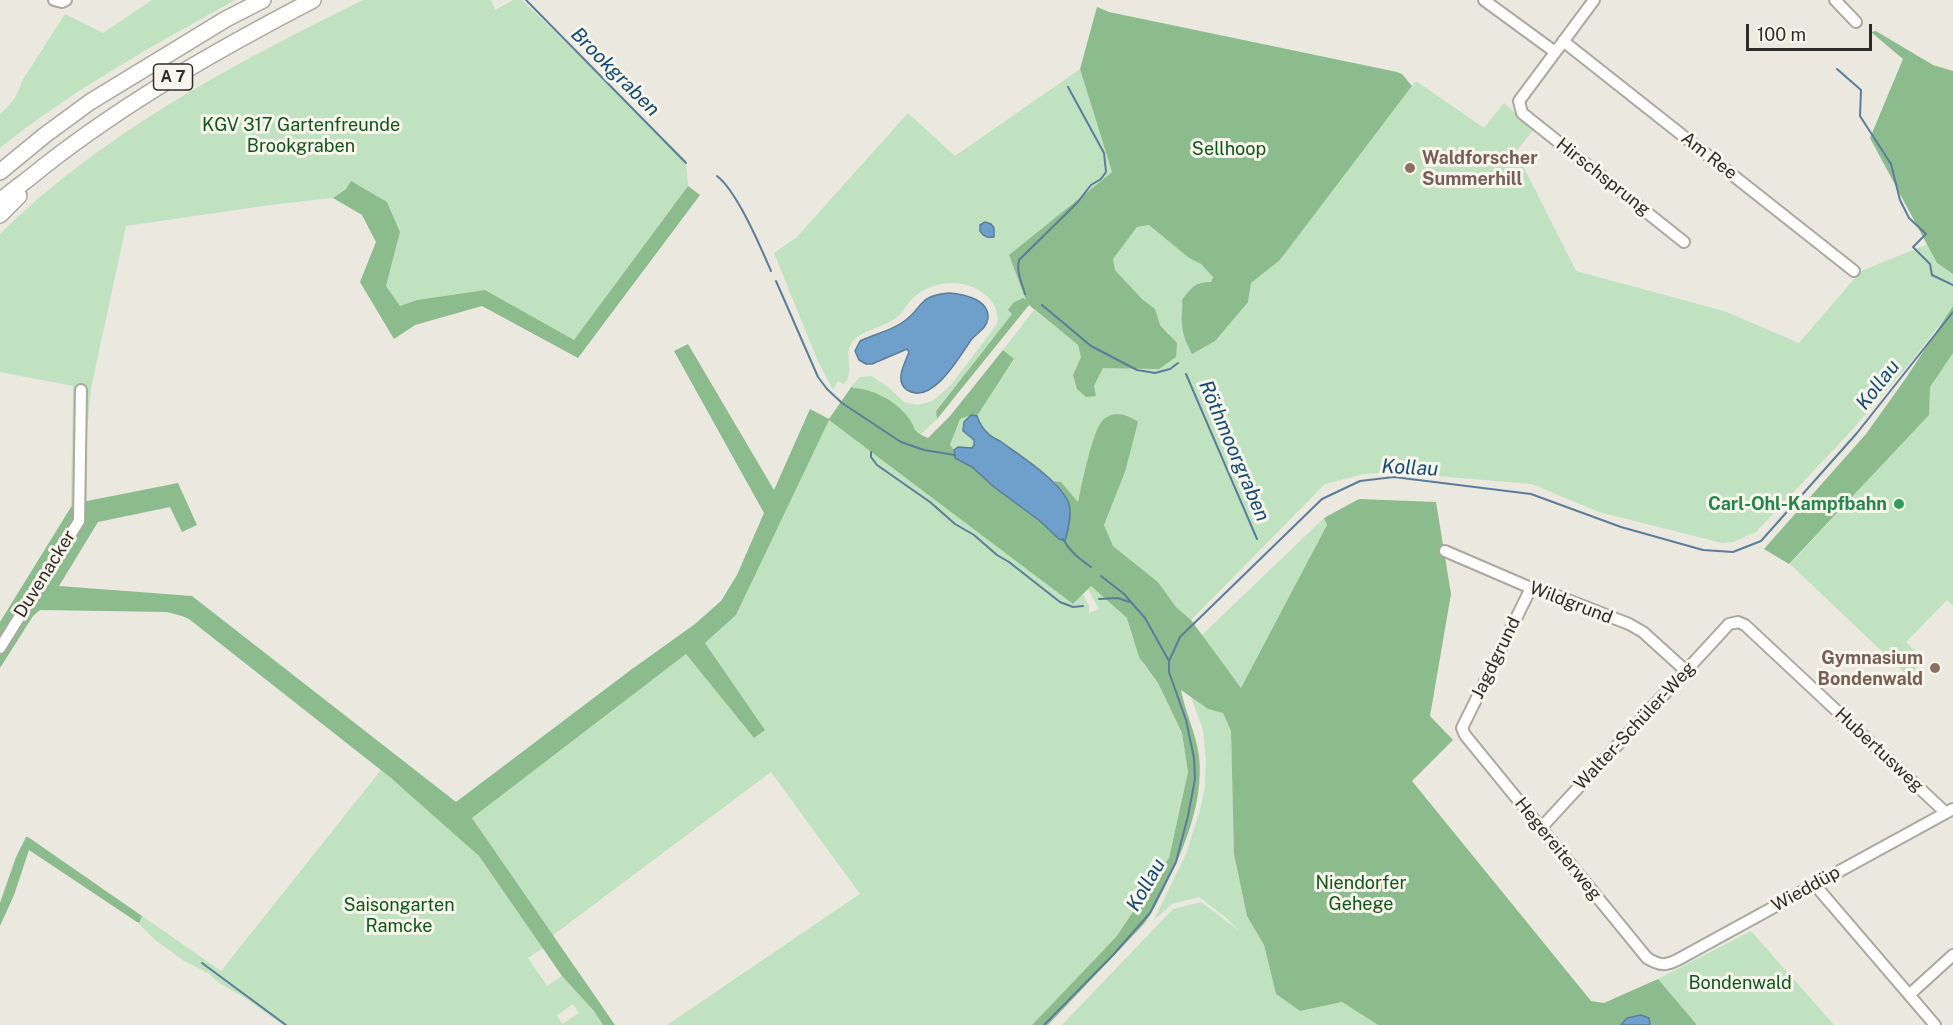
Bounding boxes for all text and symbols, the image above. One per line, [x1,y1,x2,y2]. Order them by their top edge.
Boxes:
scale bar [1749,12,1875,50]
water label: Brookgraben [566,23,664,121]
text: 100 m [1757,24,1806,45]
road number: A 7 [154,64,192,90]
park label: KGV 317 Gartenfreunde Brookgraben [202,114,400,156]
street label: Am Ree [1677,127,1741,185]
street label: Hirschsprung [1552,134,1654,220]
park label: Sellhoop [1192,138,1266,160]
place label: Waldforscher Summerhill [1422,147,1538,190]
marker: Waldforscher Summerhill [1403,161,1417,175]
water label: Kollau [1851,355,1905,415]
water label: Röthmoorgraben [1194,377,1274,525]
water label: Kollau [1381,455,1439,481]
place label: Carl-Ohl-Kampfbahn [1708,493,1887,515]
marker: Carl-Ohl-Kampfbahn [1892,497,1906,511]
street label: Duvenacker [10,526,80,622]
street label: Wildgrund [1526,577,1616,629]
street label: Jagdgrund [1467,613,1525,703]
place label: Gymnasium Bondenwald [1817,647,1923,690]
street label: Walter-Schüler-Weg [1570,657,1700,795]
marker: Gymnasium Bondenwald [1928,661,1942,675]
street label: Hubertusweg [1830,703,1928,797]
street label: Hegereiterweg [1510,793,1606,905]
water label: Kollau [1121,854,1171,916]
street label: Wieddüp [1768,861,1844,917]
park label: Niendorfer Gehege [1316,872,1406,914]
park label: Saisongarten Ramcke [343,894,455,936]
park label: Bondenwald [1688,972,1792,994]

